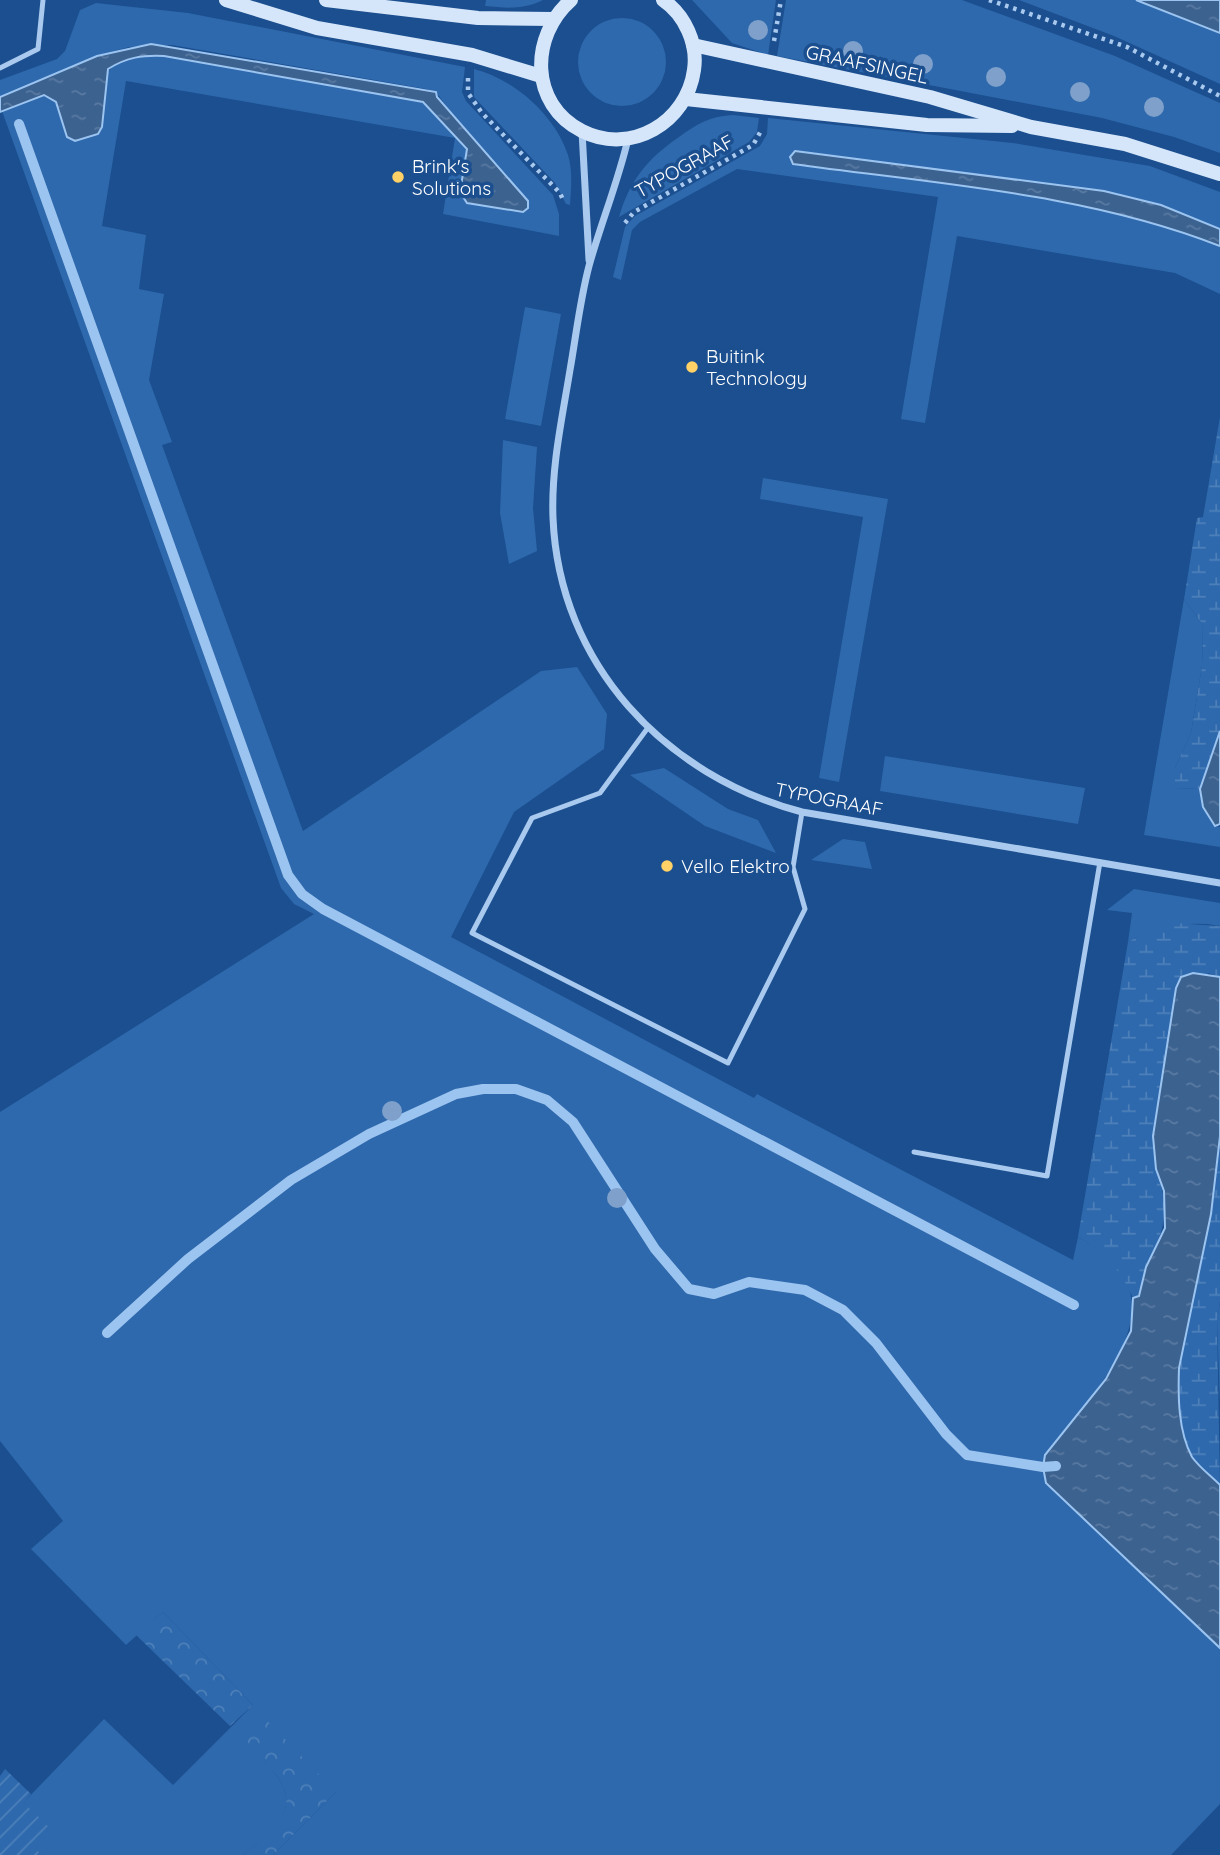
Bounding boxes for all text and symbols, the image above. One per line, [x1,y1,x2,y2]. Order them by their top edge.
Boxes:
street label: GRAAFSINGEL [804,39,930,89]
street label: TYPOGRAAF [630,129,738,203]
place label: Brink's Solutions [412,154,491,200]
marker: Brink's Solutions [390,169,406,185]
place label: Buitink Technology [706,344,807,390]
marker: Buitink Technology [684,359,700,375]
street label: TYPOGRAAF [773,777,885,821]
place label: Vello Elektro [681,854,790,878]
marker: Vello Elektro [659,858,675,874]

